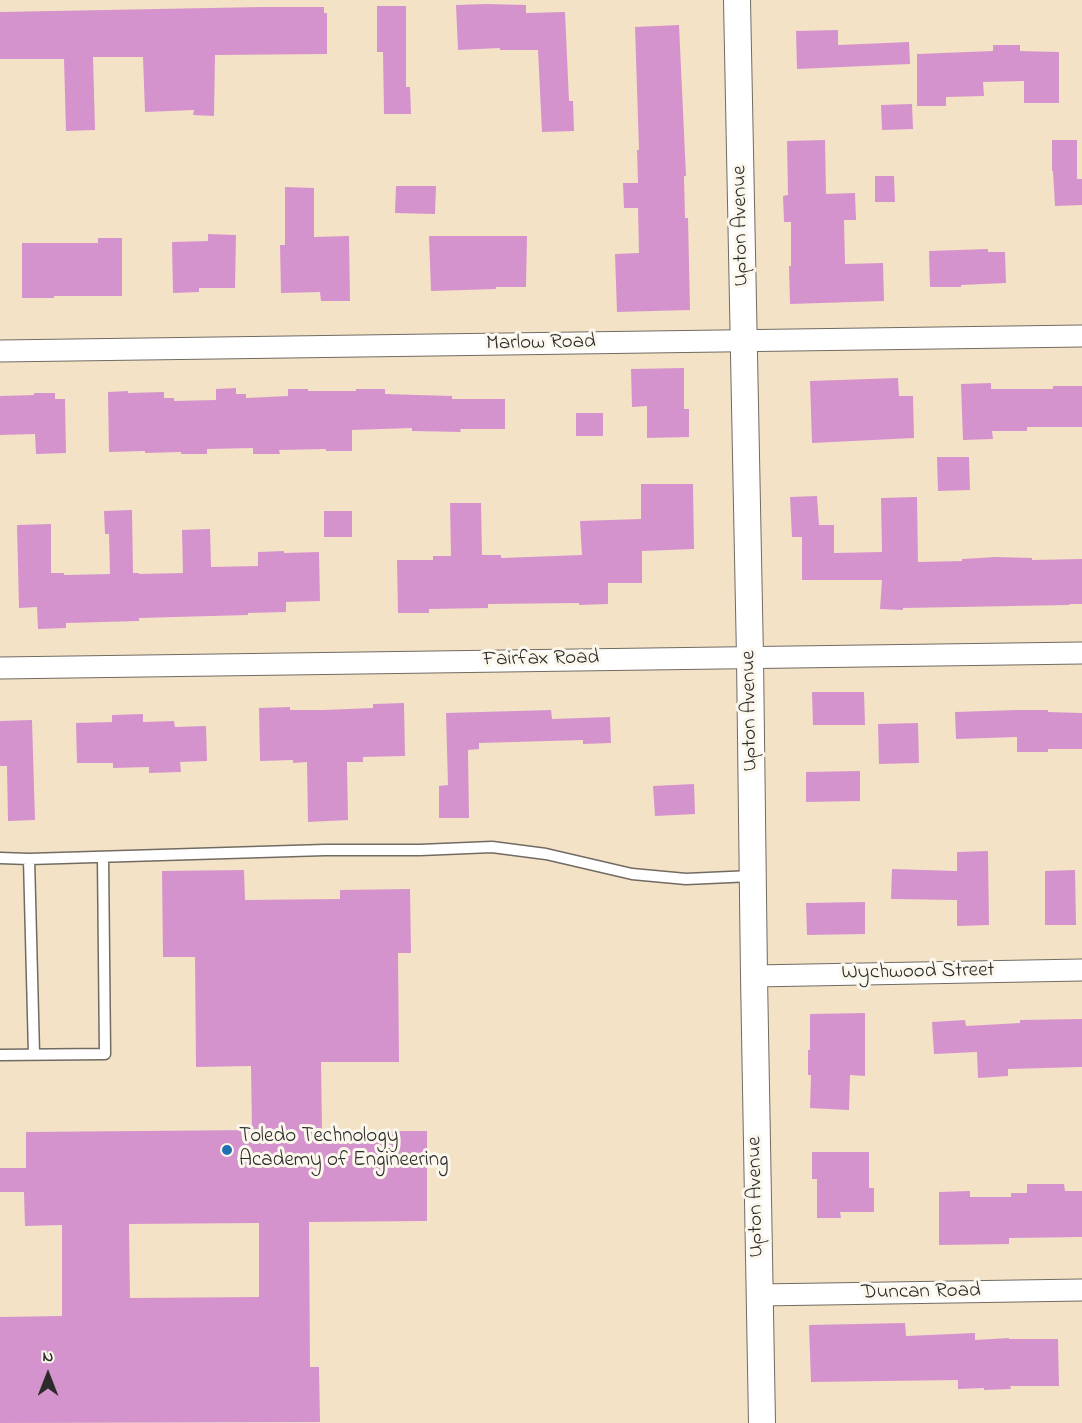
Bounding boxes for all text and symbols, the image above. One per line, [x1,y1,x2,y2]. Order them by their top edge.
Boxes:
street label: Upton Avenue [728,165,756,287]
street label: Marlow Road [486,330,596,358]
street label: Fairfax Road [482,646,600,674]
street label: Upton Avenue [737,650,765,772]
street label: Wychwood Street [841,959,995,987]
place label: Toledo Technology Academy of Engineering [239,1125,449,1175]
street label: Upton Avenue [743,1136,771,1258]
marker: Toledo Technology Academy of Engineering [220,1143,234,1157]
street label: Duncan Road [861,1279,981,1307]
north arrow [18,1345,78,1405]
text: N [43,1345,53,1369]

